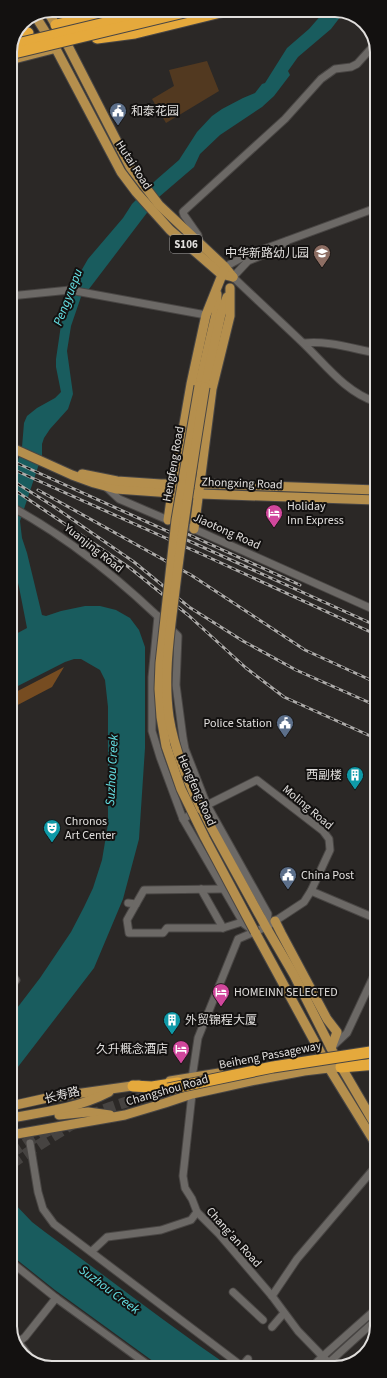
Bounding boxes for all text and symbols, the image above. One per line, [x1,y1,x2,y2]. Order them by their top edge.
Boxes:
public building icon: 和泰花园 [108,101,128,126]
place label: 和泰花园 [131,103,179,120]
street label: Hutai Road [111,137,156,193]
road number: S106 [170,235,202,253]
school or university icon: 中华新路幼儿园 [312,243,332,268]
place label: 中华新路幼儿园 [225,245,309,262]
water label: Pengyuepu [49,266,87,328]
street label: Hengfeng Road [158,425,189,503]
street label: Zhongxing Road [201,474,283,493]
place label: Holiday Inn Express [287,498,344,529]
hotel icon: Holiday Inn Express [264,503,284,528]
street label: Jiaotong Road [190,509,263,554]
street label: Yuanjing Road [60,519,127,577]
public building icon: Police Station [275,713,295,738]
place label: Police Station [204,715,272,732]
water label: Suzhou Creek [101,733,123,806]
street label: Hengfeng Road [173,752,220,829]
building icon: 西副楼 [345,765,365,790]
place label: 西副楼 [306,767,342,784]
street label: Moling Road [278,781,337,834]
place label: Chronos Art Center [65,813,116,844]
theatre icon: Chronos Art Center [42,818,62,843]
public building icon: China Post [278,865,298,890]
place label: China Post [301,867,354,884]
hotel icon: HOMEINN SELECTED [211,982,231,1007]
place label: HOMEINN SELECTED [234,984,338,1001]
building icon: 外贸锦程大厦 [162,1010,182,1035]
place label: 外贸锦程大厦 [185,1012,257,1029]
street label: Beiheng Passageway [217,1037,323,1074]
hotel icon: 久升概念酒店 [171,1039,191,1064]
place label: 久升概念酒店 [96,1041,168,1058]
street label: Changshou Road [124,1071,210,1110]
street label: 长寿路 [43,1083,82,1108]
street label: Chang'an Road [202,1203,265,1271]
water label: Suzhou Creek [75,1261,144,1319]

